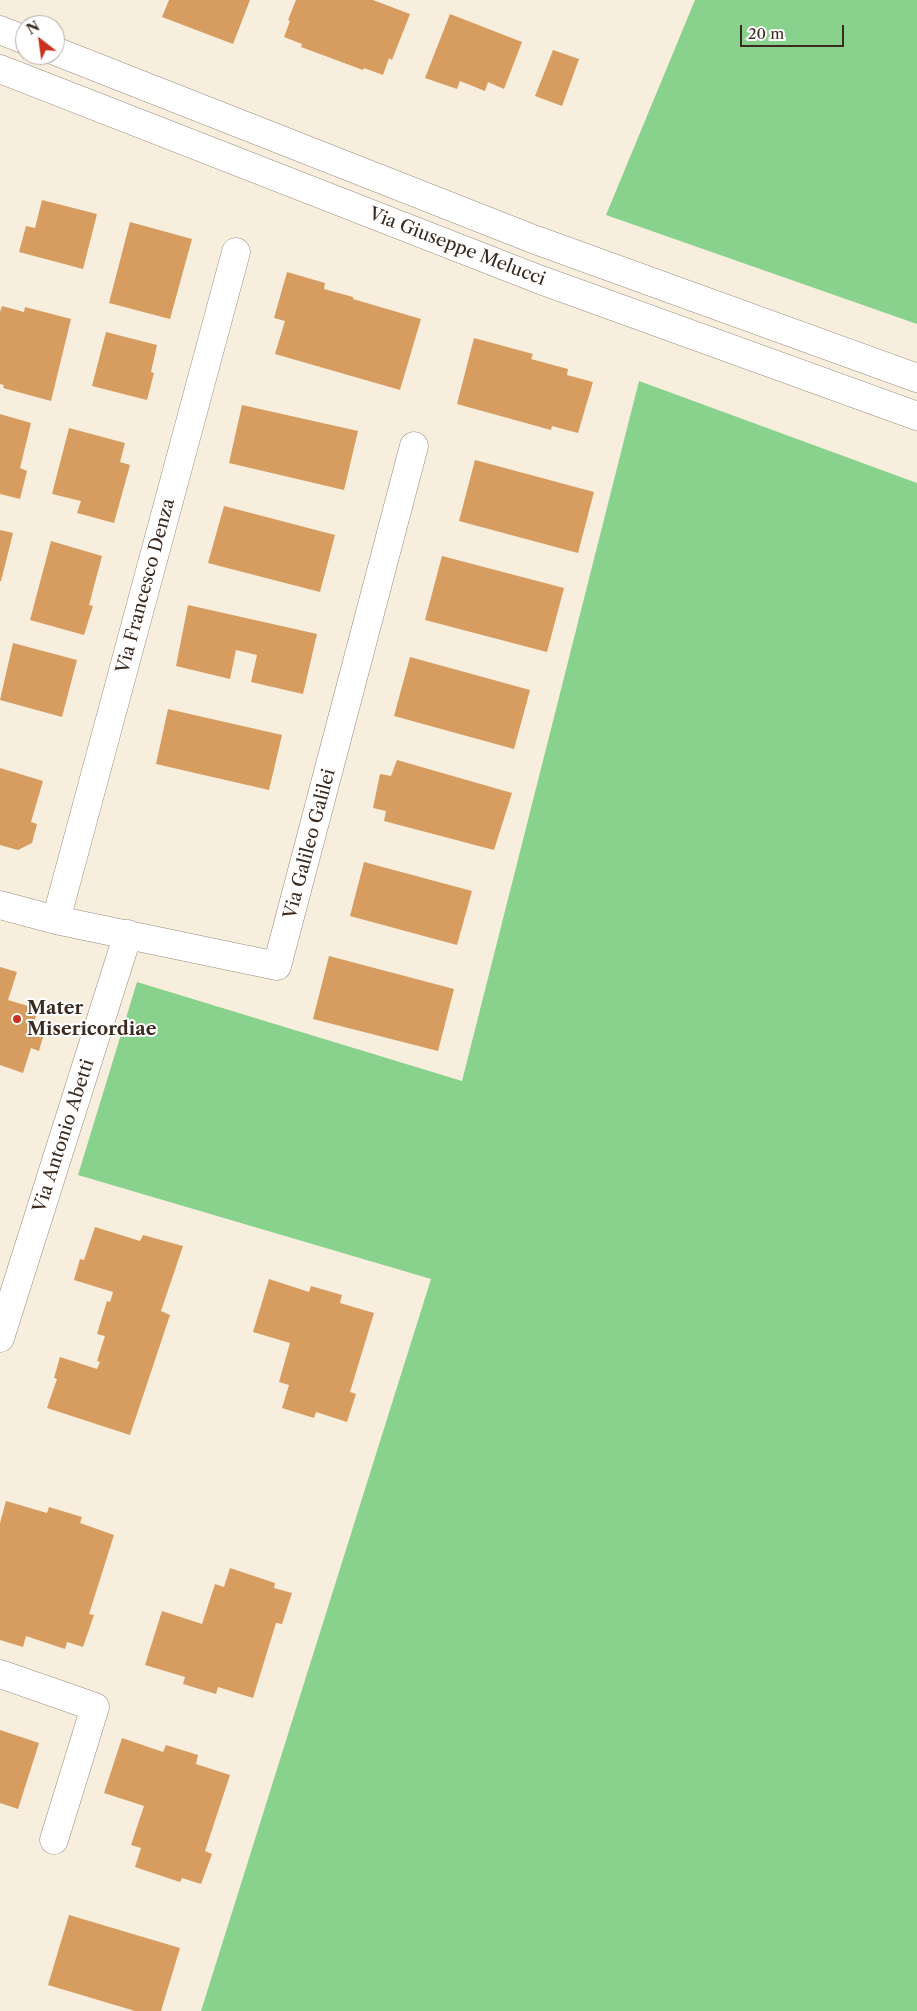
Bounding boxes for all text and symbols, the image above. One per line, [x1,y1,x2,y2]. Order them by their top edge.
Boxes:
north arrow [15,15,65,65]
scale bar [742,15,846,47]
text: N [23,17,43,39]
text: 20 m [748,24,784,43]
street label: Via Giuseppe Melucci [366,203,548,291]
street label: Via Francesco Denza [112,496,180,676]
street label: Via Galileo Galilei [280,767,340,921]
place label: Mater Misericordiae [27,998,156,1040]
marker: Mater Misericordiae [11,1013,23,1025]
street label: Via Antonio Abetti [29,1057,99,1215]

